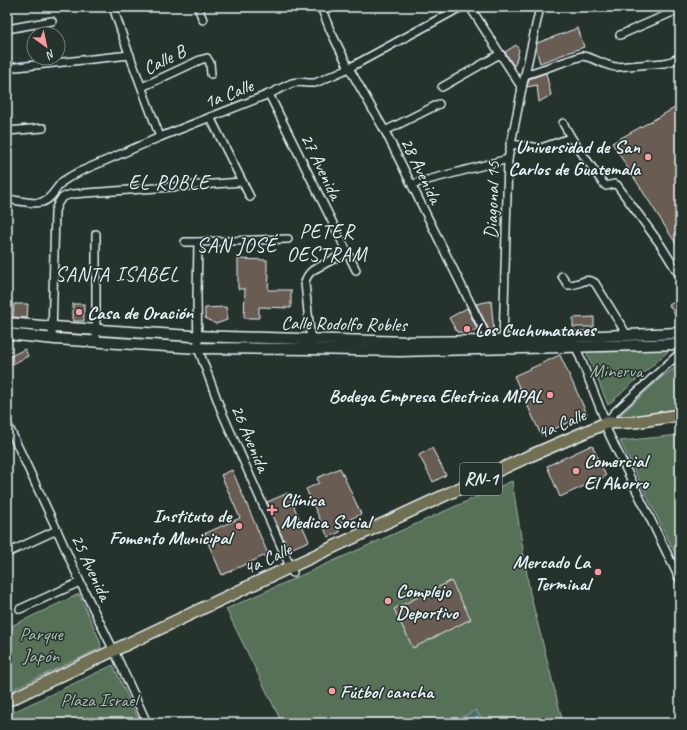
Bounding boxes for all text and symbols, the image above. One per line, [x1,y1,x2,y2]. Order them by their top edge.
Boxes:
north arrow [26,26,66,66]
street label: Calle B [139,39,191,80]
text: N [43,47,58,63]
street label: 1a Calle [200,73,258,114]
street label: 27 Avenida [295,129,348,206]
street label: 28 Avenida [395,133,448,210]
place label: Universidad de San Carlos de Guatemala [508,135,641,181]
marker: Universidad de San Carlos de Guatemala [643,152,653,162]
street label: Diagonal 15 [479,159,505,239]
district label: EL ROBLE [128,170,211,195]
district label: PETER OESTRAM [287,219,368,267]
district label: SAN JOSÉ [196,233,279,258]
district label: SANTA ISABEL [55,262,179,287]
place label: Casa de Oración [87,301,194,325]
marker: Casa de Oración [74,307,84,317]
street label: Calle Rodolfo Robles [281,311,409,337]
place label: Los Cuchumatanes [475,318,598,342]
marker: Los Cuchumatanes [462,324,472,334]
park label: Minerva [589,359,645,383]
place label: Bodega Empresa Electrica MPAL [329,384,543,408]
marker: Bodega Empresa Electrica MPAL [545,390,555,400]
street label: 26 Avenida [225,401,276,478]
street label: 4a Calle [533,402,591,445]
place label: Comercial El Ahorro [584,449,650,495]
road number: RN-1 [460,463,502,495]
marker: Comercial El Ahorro [571,466,581,476]
place label: Clínica Medica Social [281,488,374,534]
place label: Instituto de Fomento Municipal [109,504,235,550]
marker: Clínica Medica Social [266,504,278,516]
marker: Instituto de Fomento Municipal [234,521,244,531]
street label: 25 Avenida [65,530,118,607]
street label: 4a Calle [239,537,297,580]
place label: Mercado La Terminal [513,550,594,596]
marker: Mercado La Terminal [593,567,603,577]
place label: Complejo Deportivo [396,579,459,625]
marker: Complejo Deportivo [383,596,393,606]
park label: Parque Japón [19,622,65,668]
place label: Fútbol cancha [340,680,435,704]
marker: Fútbol cancha [327,686,337,696]
park label: Plaza Israel [61,688,141,712]

